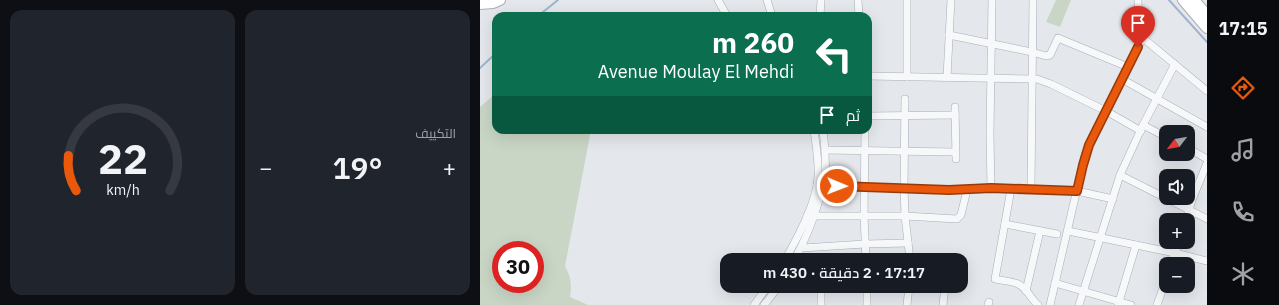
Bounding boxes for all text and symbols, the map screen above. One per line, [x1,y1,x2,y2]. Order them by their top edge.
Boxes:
pin [1121,6,1155,47]
icon: arrive [1127,12,1149,34]
text: 17:15 [1218,17,1268,40]
text: 260 m [712,24,794,61]
icon: left [808,28,860,80]
text: Avenue Moulay El Mehdi [598,60,794,83]
icon: directions [1229,74,1257,102]
icon: arrive [816,104,838,126]
text: ثم [846,106,860,125]
text: التكييف [415,125,456,142]
north arrow [1159,125,1195,161]
map controls [1159,125,1195,293]
text: 22 [98,130,147,184]
icon: music [1229,136,1257,164]
text: 19° [332,148,383,187]
text: − [259,153,272,182]
text: + [443,153,456,182]
position arrow [816,165,858,207]
button: sound [1159,169,1195,205]
text: km/h [106,179,139,198]
icon: phone [1229,198,1257,226]
button: + [1159,213,1195,249]
speed limit sign: 30 [492,241,544,293]
button: − [1159,257,1195,293]
icon: climate [1229,260,1257,288]
text: 17:17 · 2 دقيقة · 430 m [763,263,925,282]

